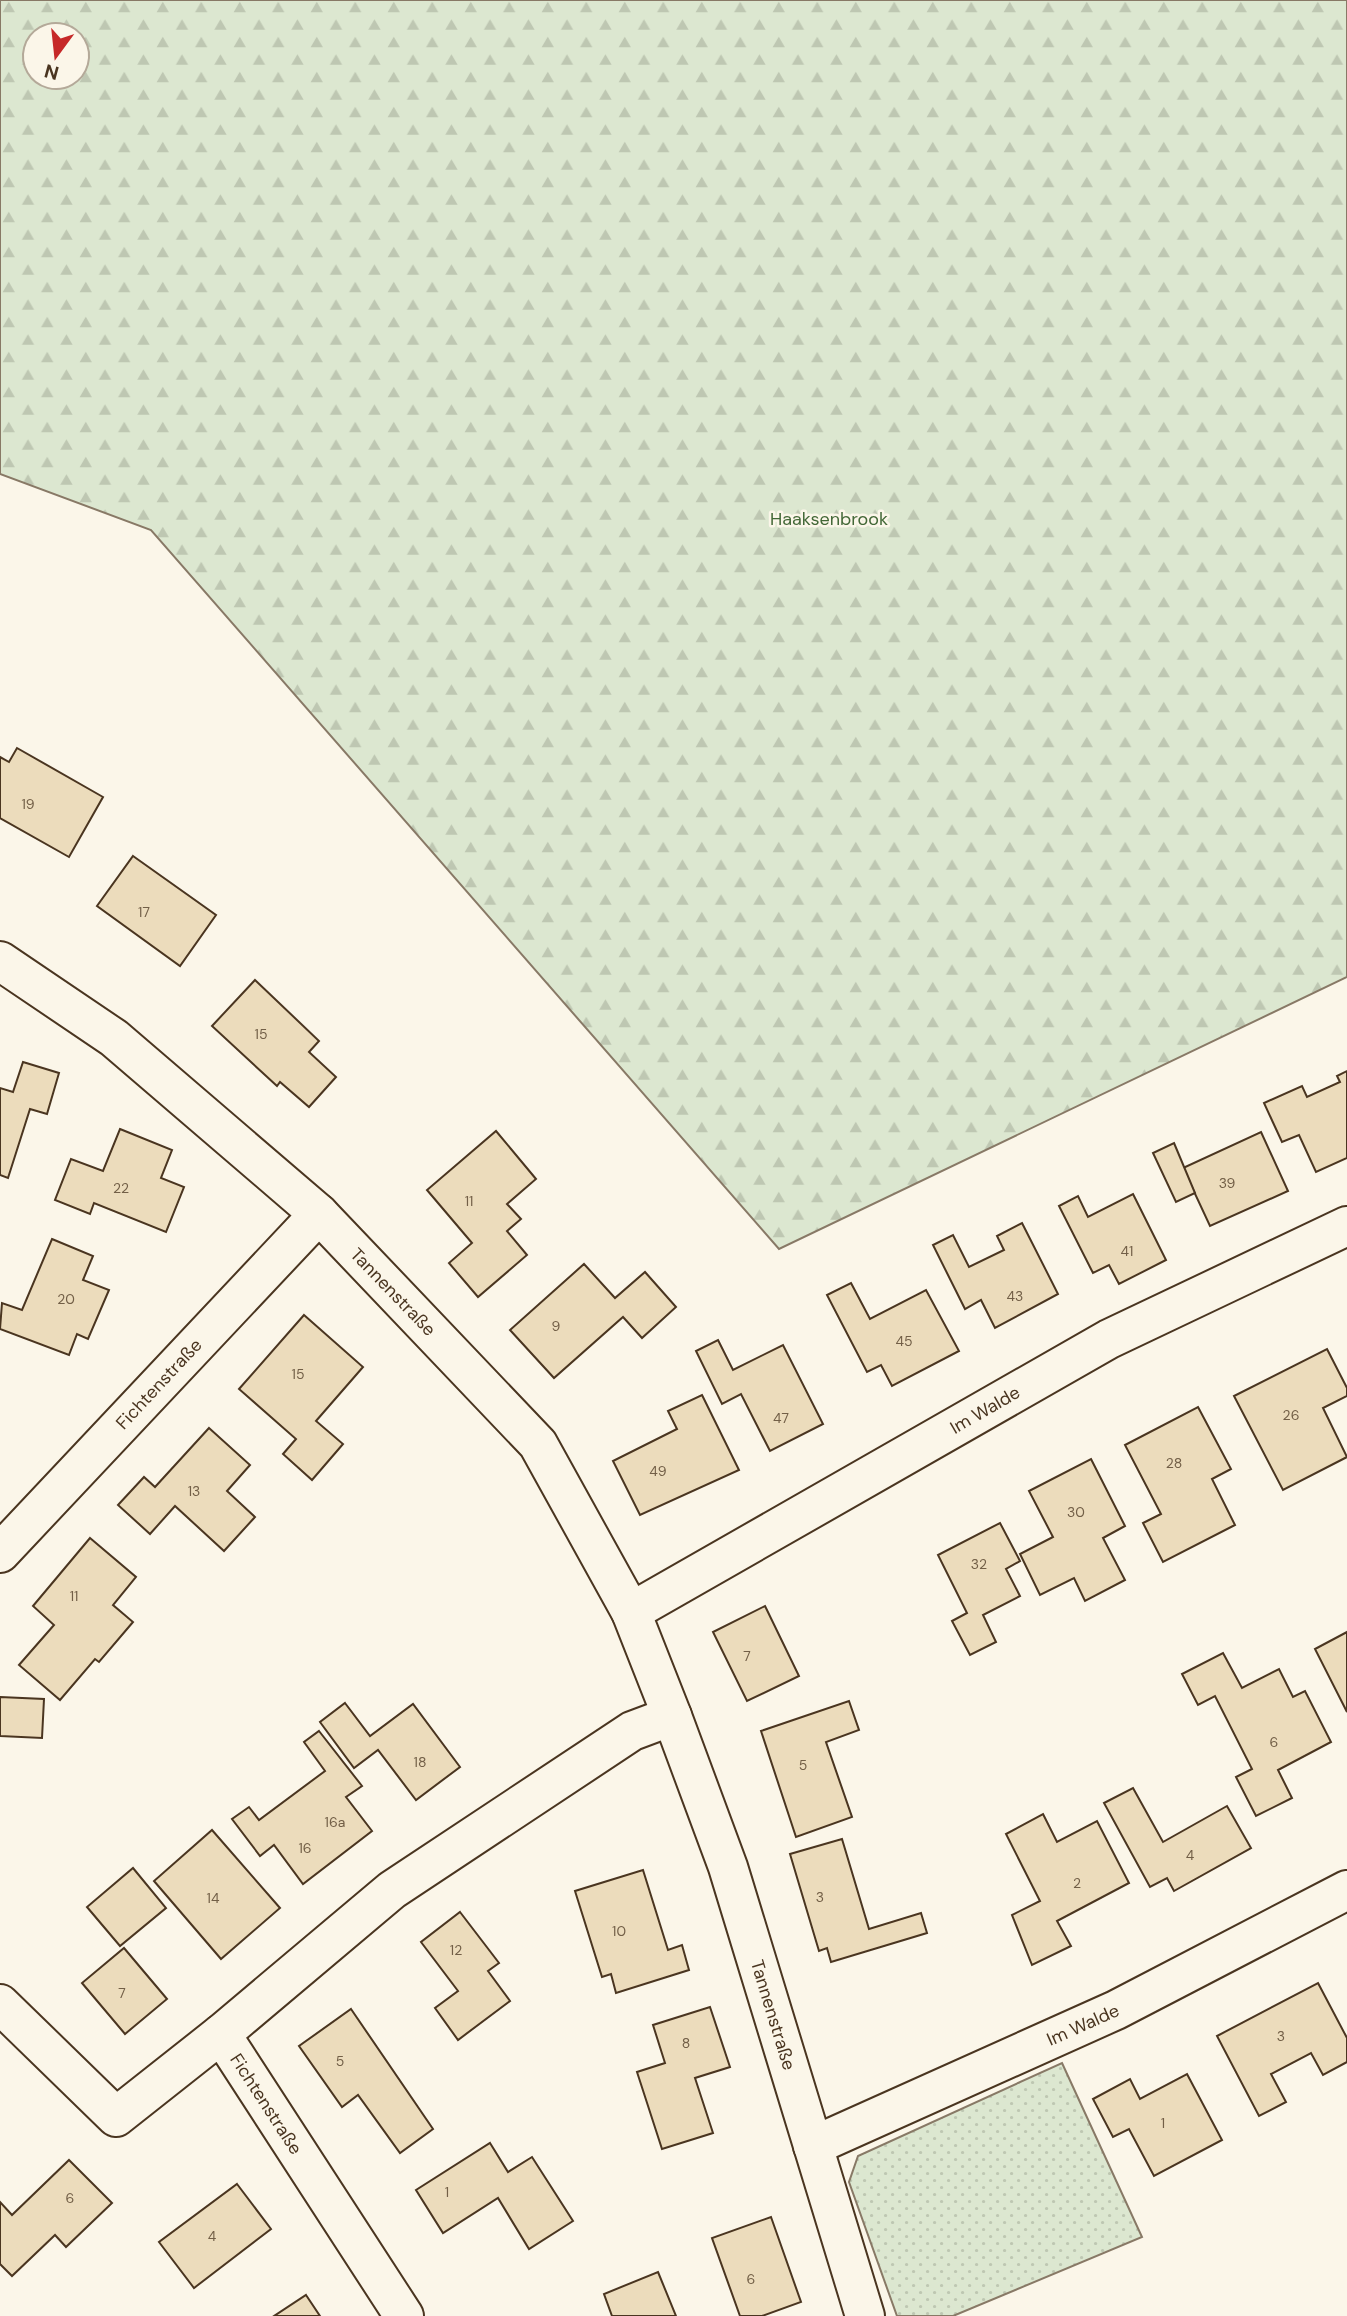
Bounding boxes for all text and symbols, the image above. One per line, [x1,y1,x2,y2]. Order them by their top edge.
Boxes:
north arrow [21,21,91,91]
text: N [42,58,62,86]
park label: Haaksenbrook [770,507,888,531]
house number: 19 [21,795,35,813]
house number: 17 [138,903,150,921]
house number: 15 [255,1025,267,1043]
house number: 39 [1219,1174,1236,1192]
house number: 22 [113,1179,129,1197]
house number: 11 [465,1192,473,1210]
house number: 41 [1121,1242,1133,1260]
street label: Tannenstraße [345,1243,441,1341]
house number: 43 [1007,1287,1023,1305]
house number: 20 [57,1290,75,1308]
house number: 9 [552,1317,561,1335]
house number: 45 [895,1332,913,1350]
street label: Fichtenstraße [111,1333,207,1435]
house number: 15 [292,1365,304,1383]
street label: Im Walde [946,1380,1024,1440]
house number: 26 [1283,1406,1299,1424]
house number: 47 [773,1409,789,1427]
house number: 28 [1166,1454,1182,1472]
house number: 49 [649,1462,667,1480]
house number: 13 [188,1482,200,1500]
house number: 30 [1067,1503,1085,1521]
house number: 32 [971,1555,987,1573]
house number: 11 [70,1587,78,1605]
house number: 7 [743,1647,751,1665]
house number: 6 [1270,1733,1278,1751]
house number: 18 [414,1753,426,1771]
house number: 5 [799,1756,807,1774]
house number: 16a [325,1813,345,1831]
house number: 16 [298,1839,312,1857]
house number: 4 [1186,1846,1195,1864]
house number: 2 [1073,1874,1081,1892]
house number: 3 [816,1888,824,1906]
house number: 14 [207,1889,220,1907]
house number: 10 [612,1922,626,1940]
house number: 12 [450,1941,462,1959]
street label: Tannenstraße [745,1957,801,2073]
house number: 7 [118,1984,126,2002]
street label: Im Walde [1043,1998,1123,2052]
house number: 3 [1277,2027,1285,2045]
house number: 8 [682,2034,690,2052]
street label: Fichtenstraße [224,2049,308,2159]
house number: 5 [336,2052,344,2070]
house number: 1 [1161,2114,1165,2132]
house number: 1 [445,2183,449,2201]
house number: 6 [66,2189,74,2207]
house number: 4 [208,2227,217,2245]
house number: 6 [747,2270,755,2288]

